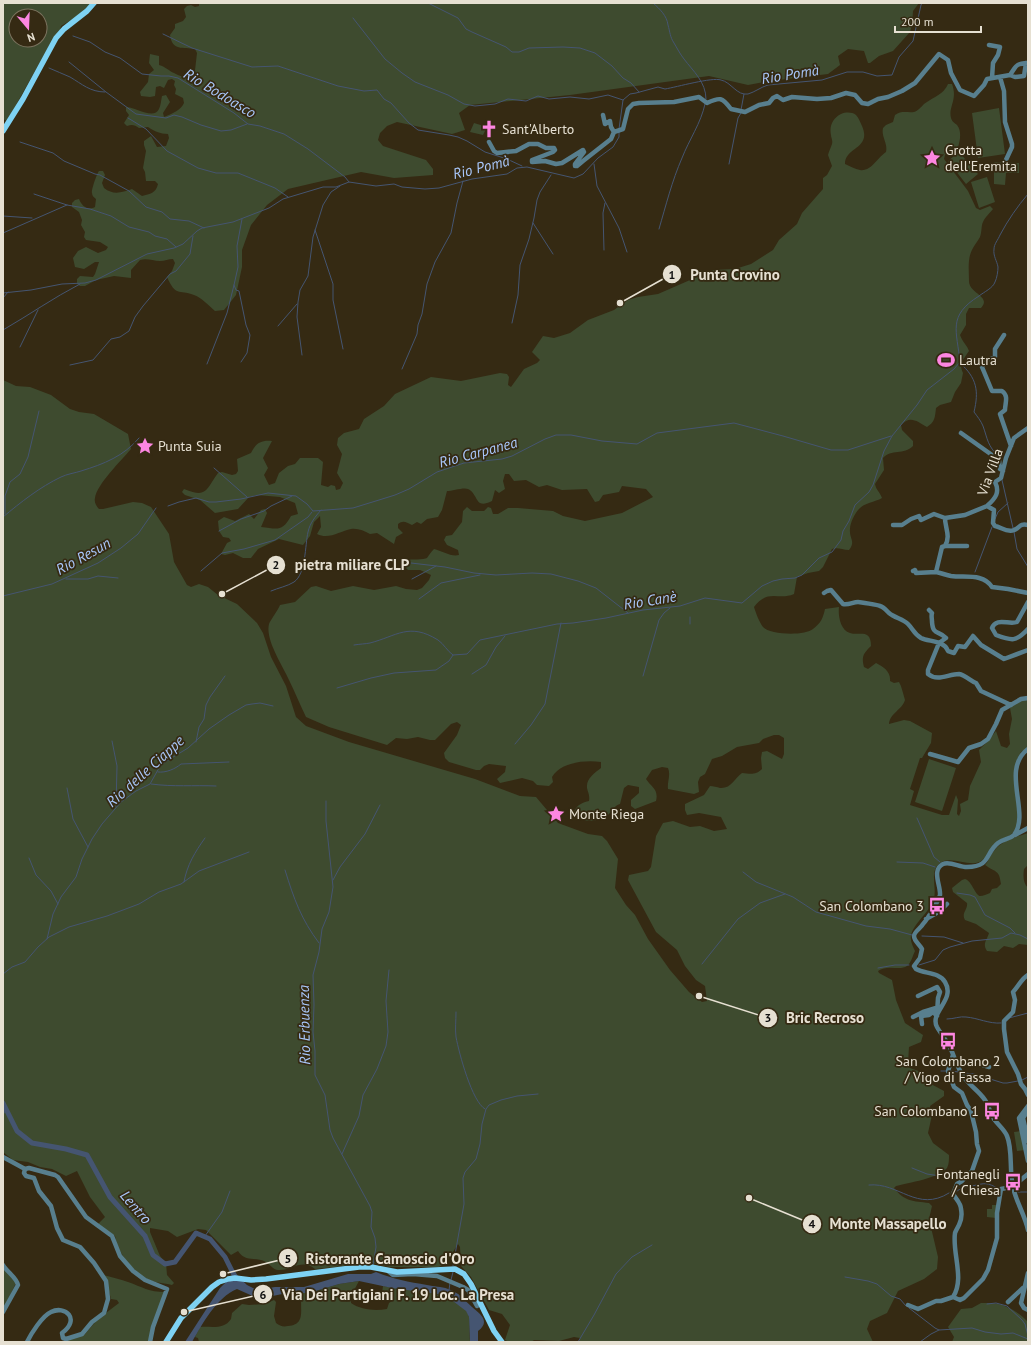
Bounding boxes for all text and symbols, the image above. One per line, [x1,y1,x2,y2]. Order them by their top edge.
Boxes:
north arrow [8,8,48,48]
scale bar [895,8,981,34]
text: 200 m [901,14,934,29]
text: N [26,30,37,45]
water label: Rio Pomà [760,60,821,88]
water label: Rio Bodoasco [180,64,260,122]
church icon: Sant'Alberto [479,119,499,139]
place label: Sant'Alberto [502,120,574,138]
place label: Grotta dell'Eremita [945,141,1017,175]
place icon: Grotta dell'Eremita [922,148,942,168]
water label: Rio Pomà [451,151,512,183]
callout: Punta Crovino [662,261,788,288]
text: Punta Crovino [690,265,780,284]
text: 1 [669,267,675,282]
sports icon: Lautra [936,350,956,370]
place label: Lautra [959,351,997,369]
water label: Rio Carpanea [437,432,520,472]
place icon: Punta Suia [135,436,155,456]
place label: Punta Suia [158,437,222,455]
street label: Via Villa [973,446,1007,499]
water label: Rio Resun [52,533,114,579]
callout: pietra miliare CLP [266,551,417,578]
text: pietra miliare CLP [295,555,410,574]
text: 2 [273,557,279,572]
water label: Rio Canè [622,586,678,614]
water label: Rio delle Ciappe [102,731,188,811]
place icon: Monte Riega [546,804,566,824]
place label: Monte Riega [569,805,644,823]
bus stop icon: San Colombano 3 [927,896,947,916]
place label: San Colombano 3 [819,897,924,915]
water label: Rio Erbuenza [294,984,314,1065]
callout: Bric Recroso [758,1004,872,1031]
text: Bric Recroso [786,1008,864,1027]
text: 3 [765,1010,771,1025]
bus stop icon: San Colombano 2 / Vigo di Fassa [938,1031,958,1051]
place label: San Colombano 2 / Vigo di Fassa [896,1052,1000,1086]
bus stop icon: San Colombano 1 [982,1101,1002,1121]
place label: San Colombano 1 [874,1102,979,1120]
place label: Fontanegli / Chiesa [936,1165,1000,1199]
bus stop icon: Fontanegli / Chiesa [1003,1172,1023,1192]
water label: Lentro [116,1186,156,1228]
callout: Monte Massapello [802,1210,955,1237]
text: Monte Massapello [830,1214,946,1233]
text: 4 [809,1216,816,1231]
callout: Ristorante Camoscio d'Oro [278,1245,483,1272]
text: Ristorante Camoscio d'Oro [305,1249,475,1268]
text: 5 [285,1251,291,1266]
callout: Via Dei Partigiani F. 19 Loc. La Presa [253,1281,523,1308]
text: Via Dei Partigiani F. 19 Loc. La Presa [281,1285,514,1304]
text: 6 [260,1287,267,1302]

